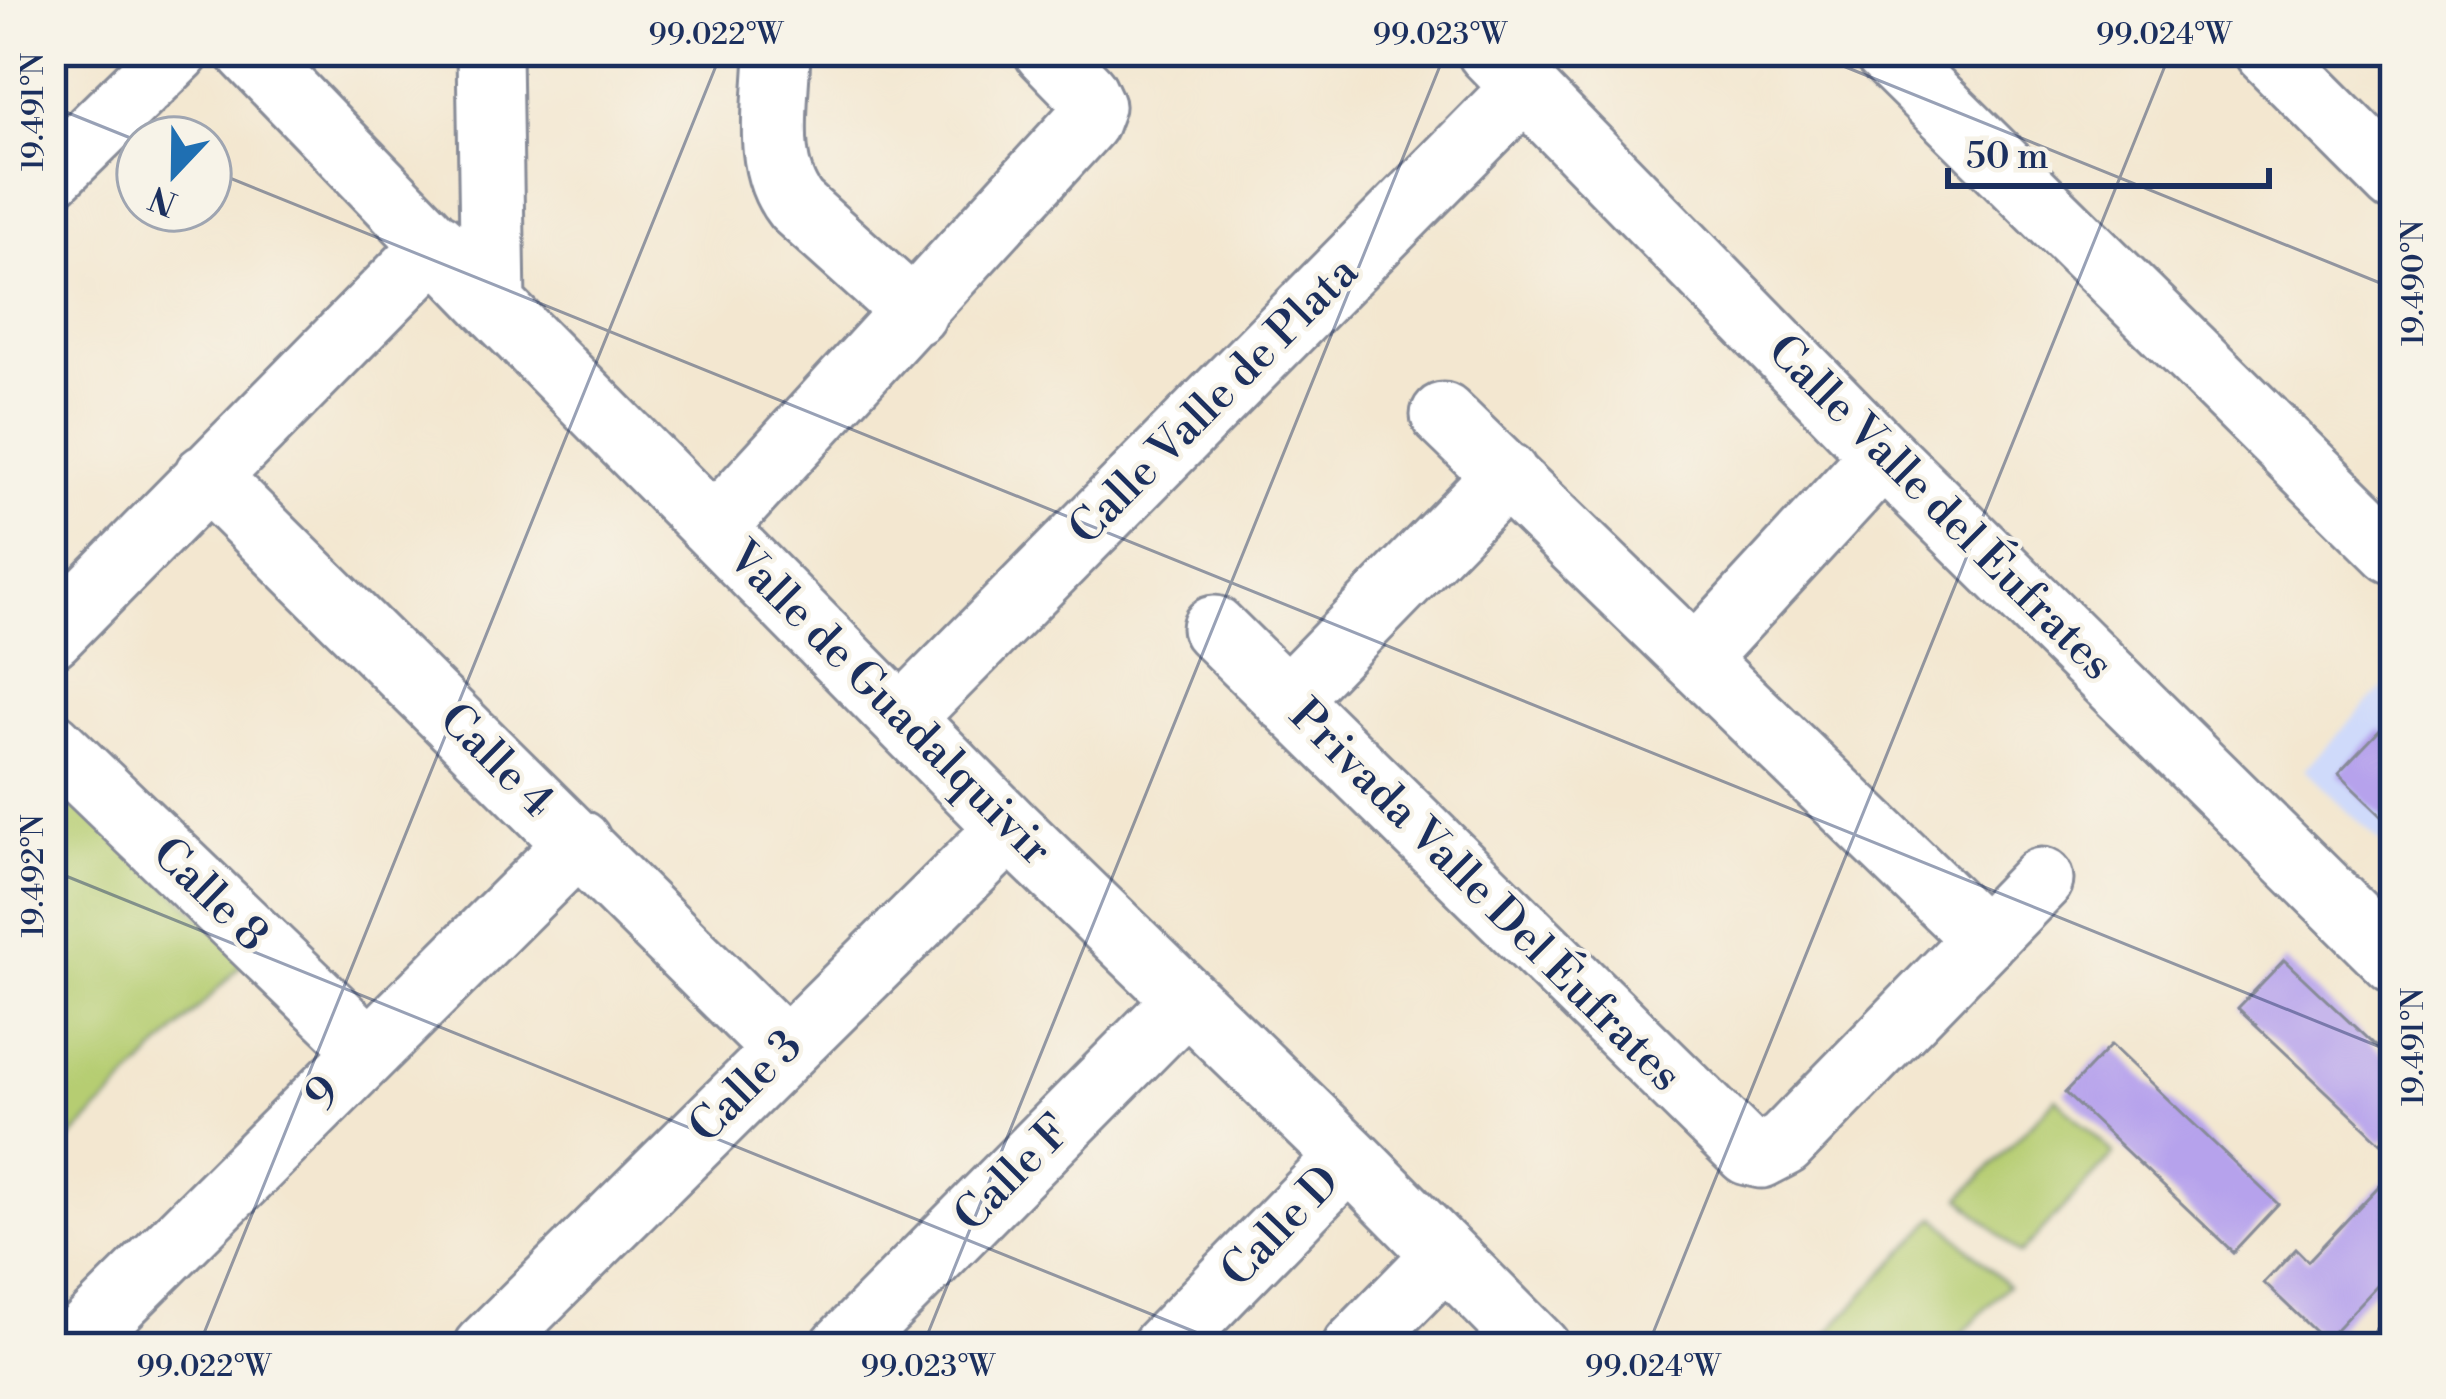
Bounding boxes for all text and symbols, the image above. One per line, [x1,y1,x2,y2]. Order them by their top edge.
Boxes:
text: 99.022°W [649,16,784,54]
text: 99.023°W [1373,16,1508,54]
text: 99.024°W [2096,16,2233,54]
text: 19.491°N [15,53,53,171]
north arrow [114,114,234,234]
scale bar [1948,114,2269,188]
text: 50 m [1966,135,2049,180]
text: N [144,176,183,223]
text: 19.490°N [2395,220,2433,346]
street label: Calle Valle de Plata [1057,244,1371,558]
street label: Calle Valle del Éufrates [1755,321,2127,693]
street label: Valle de Guadalquivir [714,529,1063,878]
street label: Privada Valle Del Éufrates [1277,686,1695,1104]
street label: Calle 4 [427,692,565,830]
text: 19.492°N [15,814,53,938]
street label: Calle 8 [140,826,280,964]
text: 19.491°N [2395,988,2433,1106]
street label: Calle 3 [677,1018,815,1156]
street label: 9 [293,1064,353,1124]
street label: Calle F [943,1104,1083,1244]
street label: Calle D [1209,1154,1353,1300]
text: 99.022°W [137,1348,272,1386]
text: 99.023°W [861,1348,996,1386]
text: 99.024°W [1585,1348,1722,1386]

